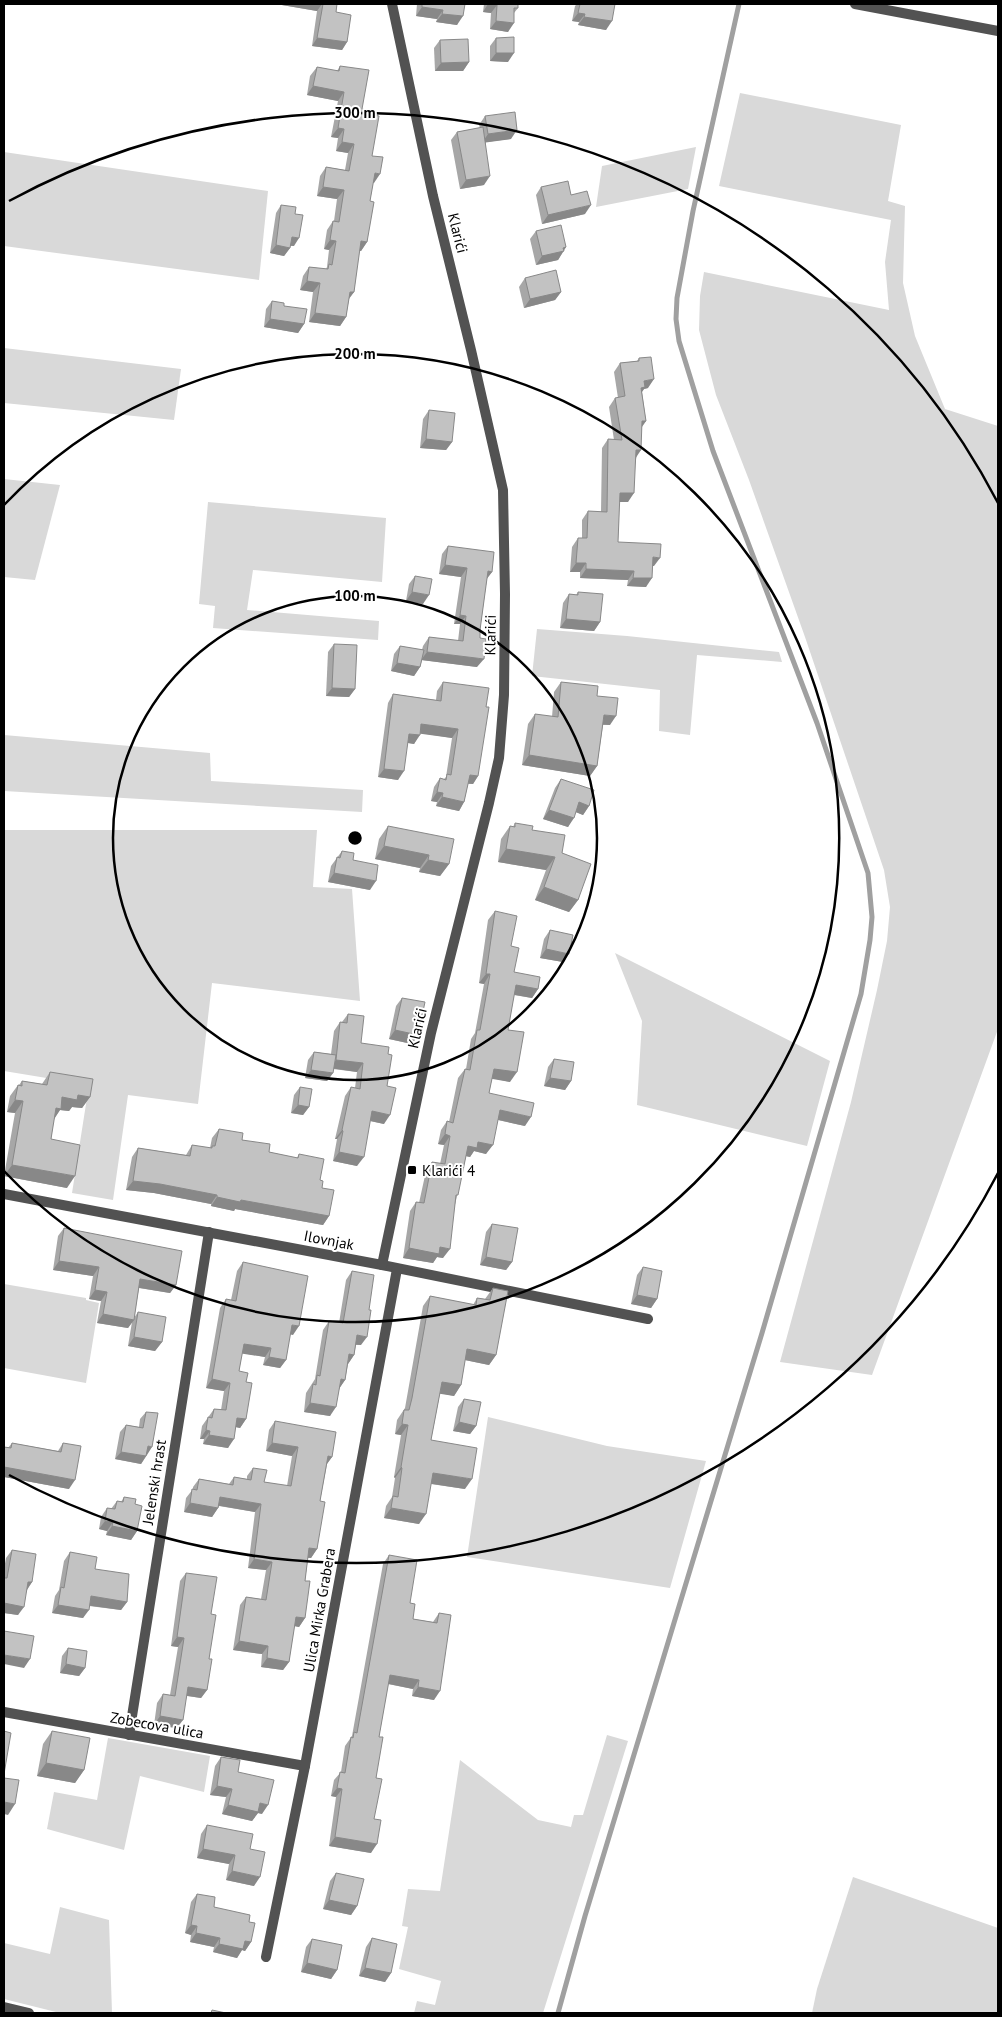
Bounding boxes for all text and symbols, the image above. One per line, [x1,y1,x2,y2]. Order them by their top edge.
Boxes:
text: 300 m [334,103,376,122]
street label: Klarići [444,211,472,255]
text: 200 m [334,344,376,363]
text: 100 m [334,586,376,605]
street label: Klarići [480,614,500,656]
centre of rings [346,829,364,847]
street label: Klarići [403,1006,431,1050]
place label: Klarići 4 [422,1161,475,1180]
marker: Klarići 4 [406,1164,418,1176]
street label: Ilovnjak [302,1226,356,1254]
street label: Jelenski hrast [138,1438,170,1527]
street label: Ulica Mirka Grabera [299,1546,339,1674]
street label: Zobecova ulica [109,1707,205,1743]

